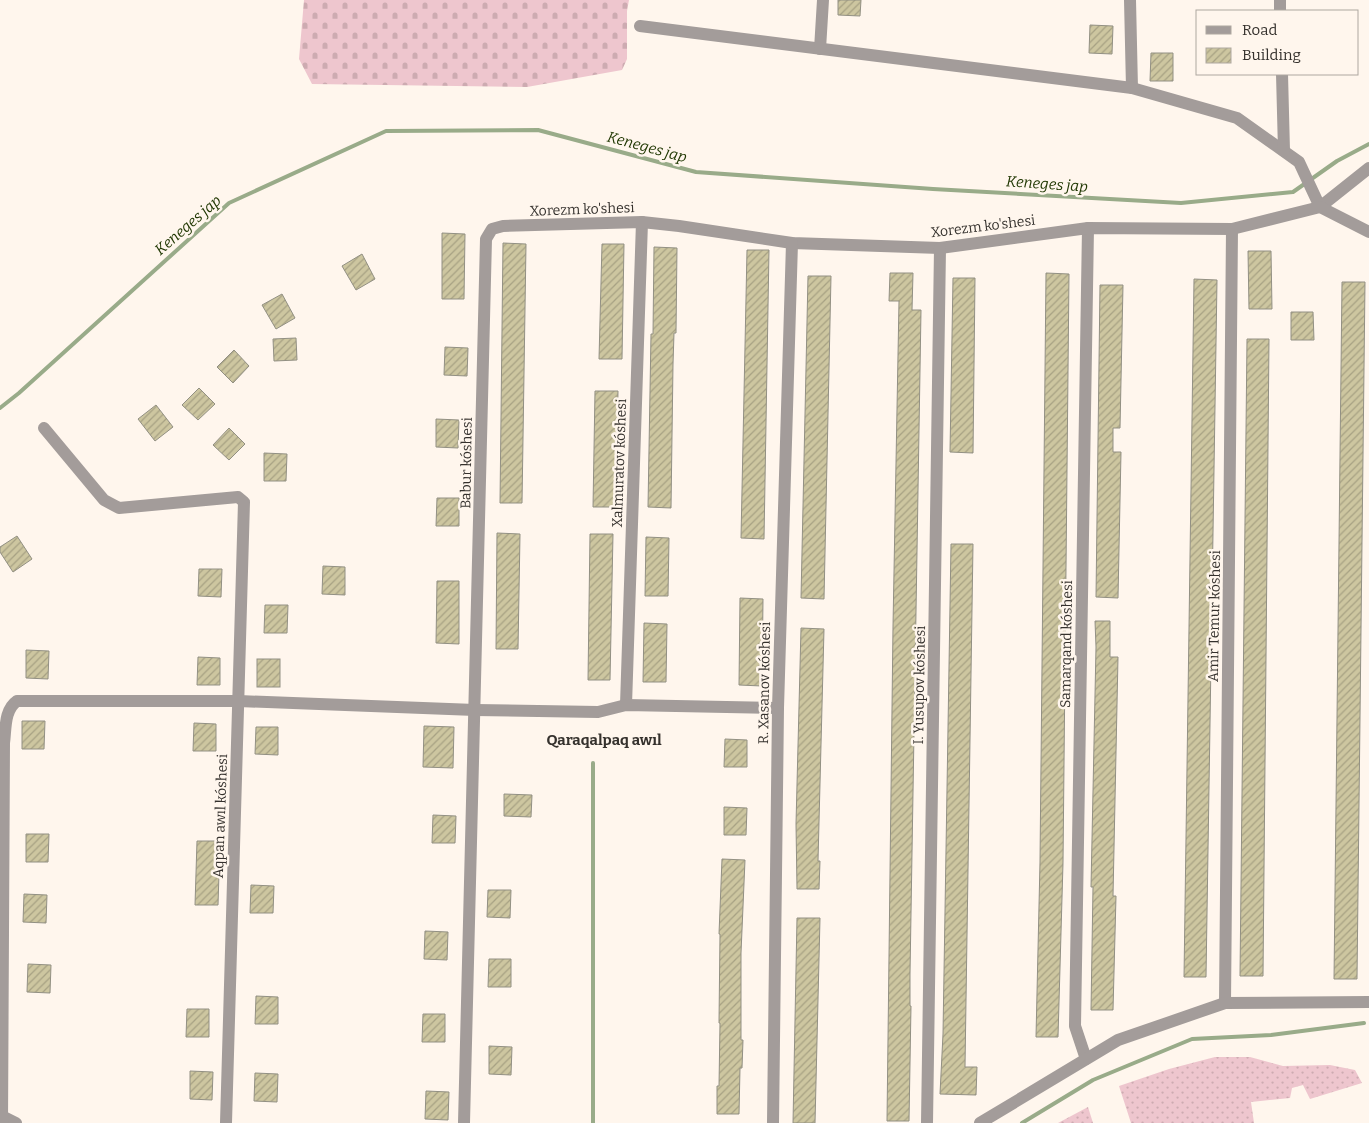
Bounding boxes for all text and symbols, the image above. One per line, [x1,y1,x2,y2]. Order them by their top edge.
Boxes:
legend [1196,10,1359,75]
text: Road [1242,21,1277,39]
text: Building [1242,46,1301,64]
water label: Keneges jap [605,128,689,166]
water label: Keneges jap [1006,172,1089,196]
water label: Keneges jap [151,191,225,259]
street label: Xorezm ko'shesi [529,199,635,220]
street label: Xorezm ko'shesi [930,212,1036,241]
street label: Xalmuratov kóshesi [609,398,630,528]
street label: Babur kóshesi [457,417,476,509]
street label: Amir Temur kóshesi [1205,550,1224,682]
street label: Samarqand kóshesi [1057,580,1076,708]
street label: R. Xasanov kóshesi [755,622,774,744]
street label: I. Yusupov kóshesi [910,625,929,745]
district label: Qaraqalpaq awıl [546,731,662,749]
street label: Aqpan awıl kóshesi [210,754,231,878]

